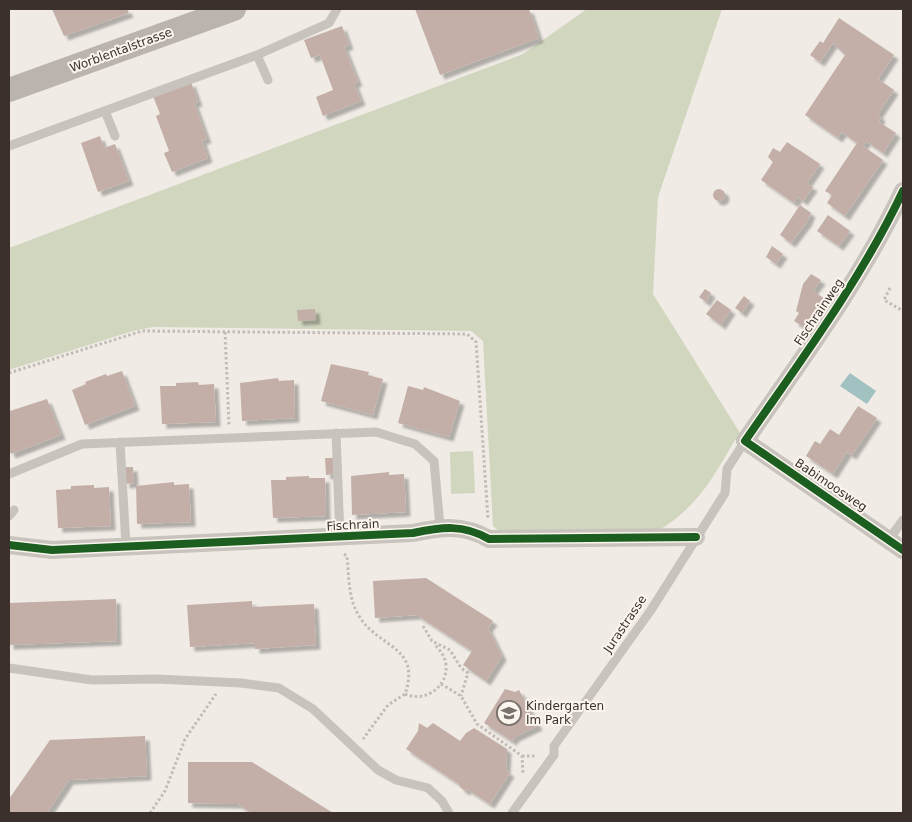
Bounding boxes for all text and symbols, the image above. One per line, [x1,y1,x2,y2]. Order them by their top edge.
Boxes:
street label: Worblentalstrasse [68,25,174,75]
street label: Fischrainweg [791,276,847,348]
street label: Babimoosweg [792,456,870,514]
street label: Fischrain [326,517,380,533]
street label: Jurastrasse [600,592,649,656]
place label: Kindergarten Im Park [526,699,604,727]
school or university icon: Kindergarten Im Park [496,700,522,726]

